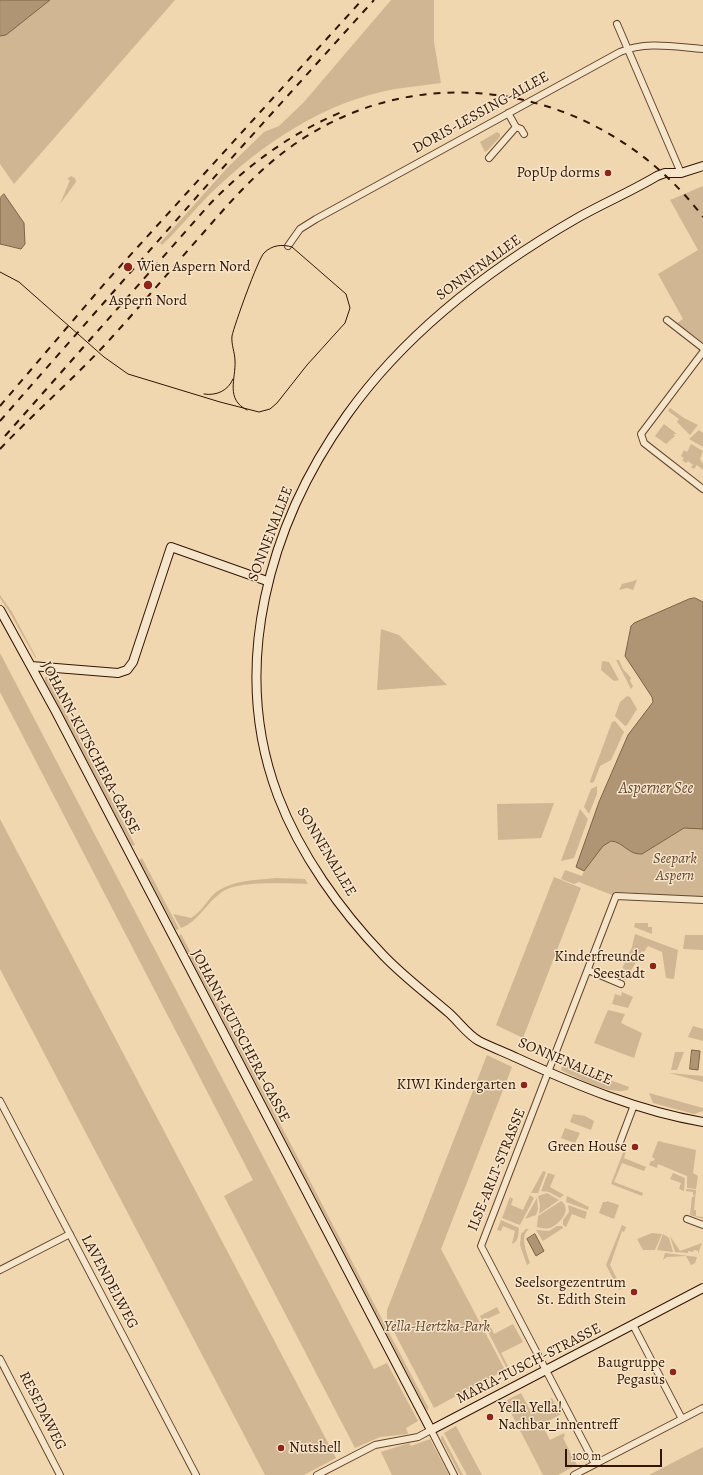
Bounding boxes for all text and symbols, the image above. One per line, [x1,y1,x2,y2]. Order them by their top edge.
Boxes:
street label: DORIS-LESSING-ALLEE [410,68,552,158]
place label: PopUp dorms [516,164,600,182]
marker: PopUp dorms [603,168,613,178]
street label: SONNENALLEE [433,231,525,305]
place label: Wien Aspern Nord [137,258,250,276]
marker: Wien Aspern Nord [122,261,134,273]
marker: Aspern Nord [142,279,154,291]
place label: Aspern Nord [109,292,187,310]
street label: SONNENALLEE [245,484,297,584]
street label: JOHANN-KUTSCHERA-GASSE [37,658,143,838]
water label: Asperner See [619,779,693,799]
street label: SONNENALLEE [292,804,360,900]
park label: Seepark Aspern [653,850,697,885]
street label: JOHANN-KUTSCHERA-GASSE [187,946,293,1126]
place label: Kinderfreunde Seestadt [554,948,645,983]
marker: Kinderfreunde Seestadt [648,961,658,971]
street label: SONNENALLEE [515,1034,615,1090]
place label: KIWI Kindergarten [396,1076,516,1094]
marker: KIWI Kindergarten [519,1080,529,1090]
street label: ILSE-ARLT-STRASSE [464,1106,530,1234]
place label: Green House [548,1138,627,1156]
marker: Green House [630,1142,640,1152]
street label: LAVENDELWEG [77,1232,141,1332]
place label: Seelsorgezentrum St. Edith Stein [515,1274,626,1309]
marker: Seelsorgezentrum St. Edith Stein [629,1287,639,1297]
park label: Yella-Hertzka-Park [384,1318,490,1336]
street label: MARIA-TUSCH-STRASSE [454,1320,604,1408]
place label: Baugruppe Pegasus [597,1354,665,1389]
marker: Baugruppe Pegasus [668,1367,678,1377]
street label: RESEDAWEG [14,1369,70,1453]
place label: Yella Yella! Nachbar_innentreff [498,1399,618,1434]
marker: Yella Yella! Nachbar_innentreff [485,1412,495,1422]
place label: Nutshell [289,1439,341,1457]
scale bar [567,1441,664,1467]
marker: Nutshell [276,1443,286,1453]
text: 100 m [572,1448,601,1464]

